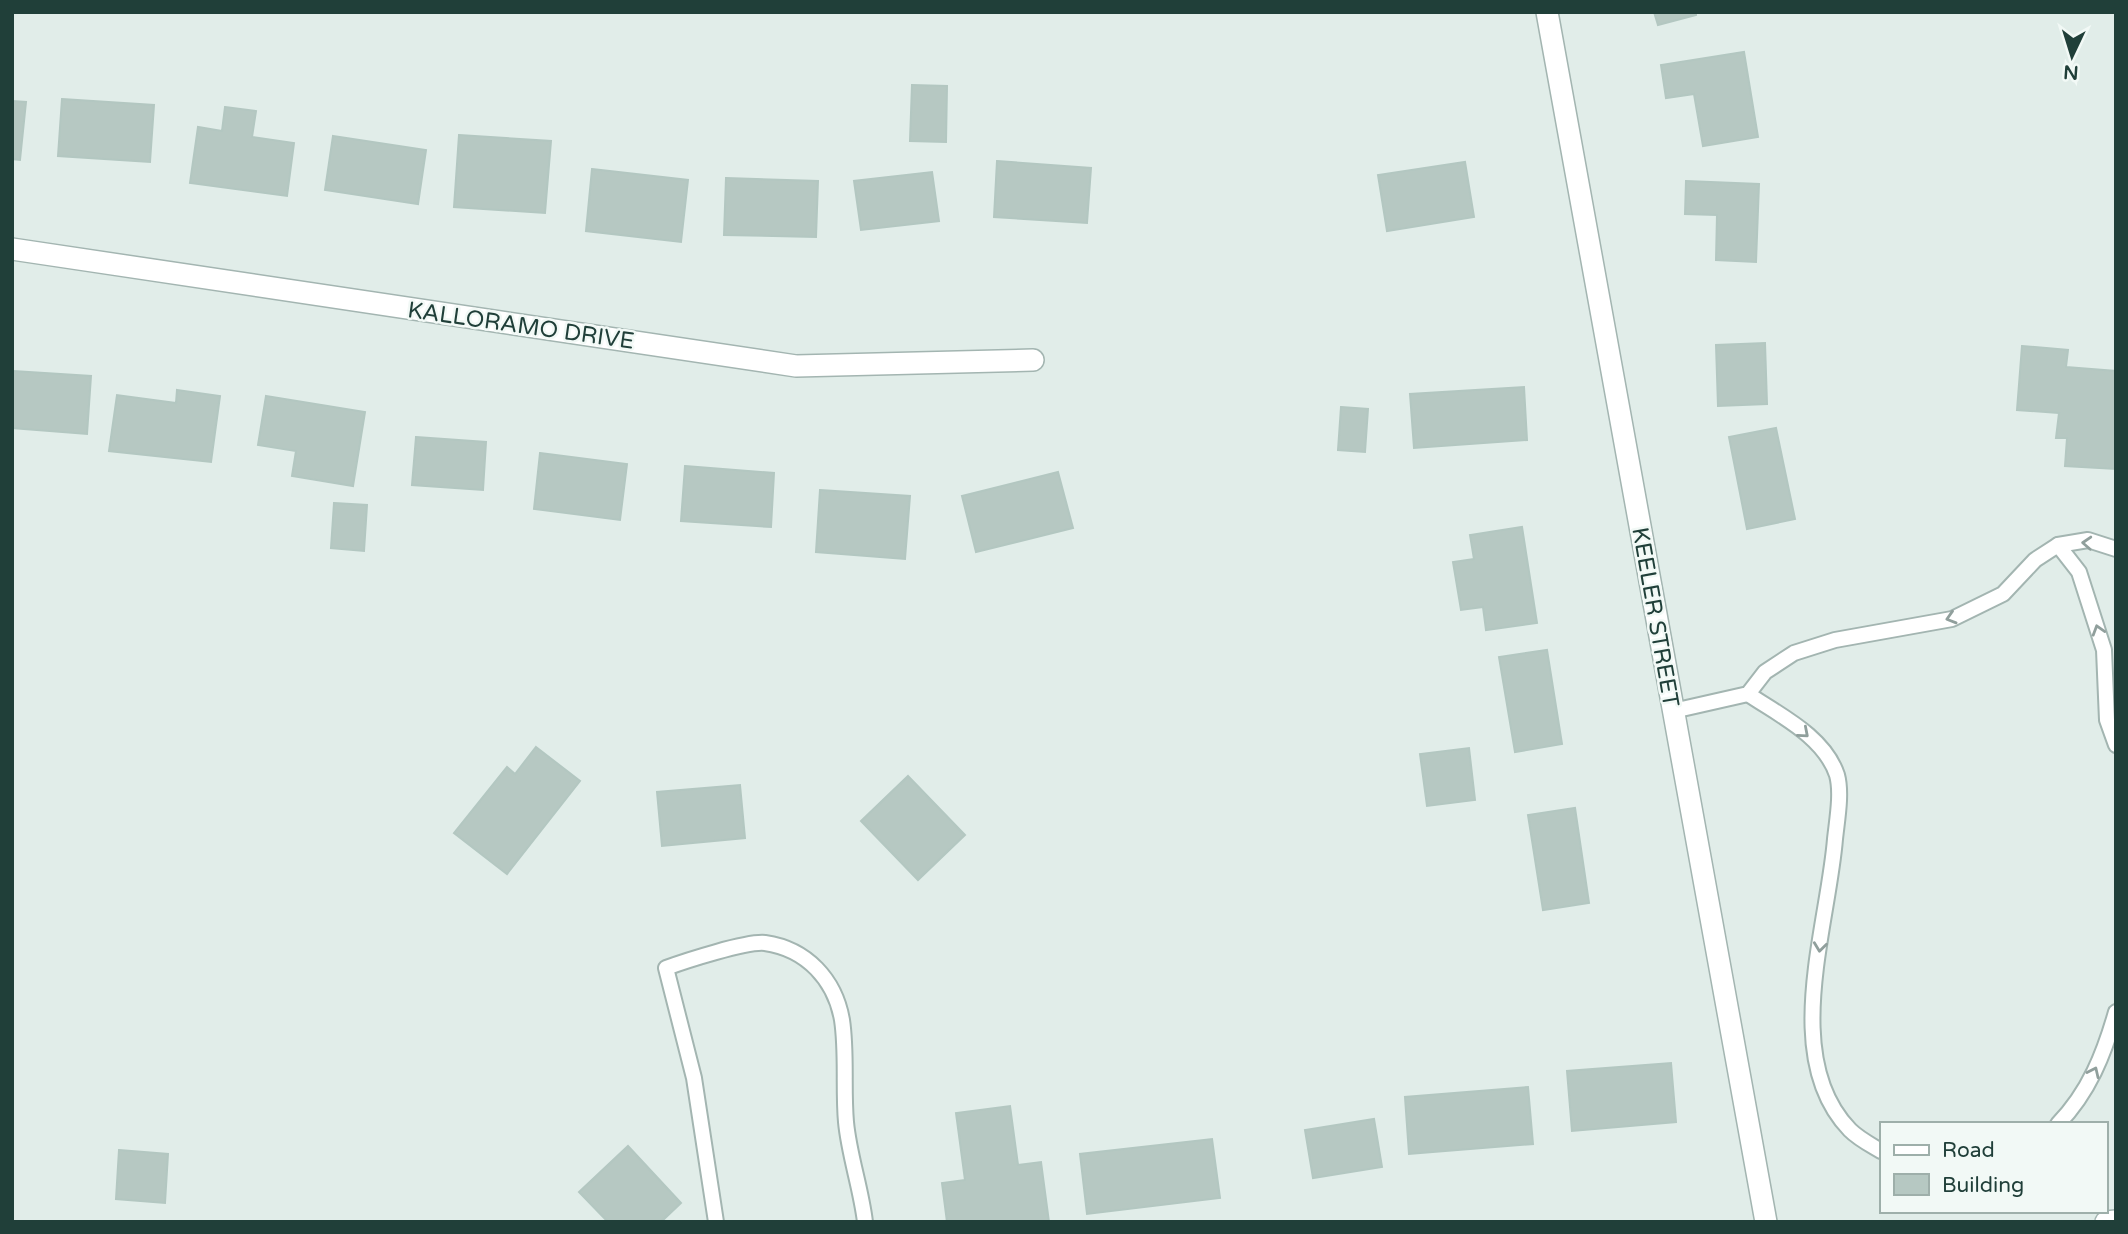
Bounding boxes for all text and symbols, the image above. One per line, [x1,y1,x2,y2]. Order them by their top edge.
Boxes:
north arrow [2037,21,2107,91]
text: N [2063,60,2079,83]
street label: KALLORAMO DRIVE [406,296,636,356]
street label: KEELER STREET [1625,525,1685,709]
one-way arrow [2081,535,2092,550]
one-way arrow [1945,610,1957,624]
one-way arrow [2091,625,2106,637]
one-way arrow [1796,725,1809,737]
one-way arrow [1813,941,1828,953]
one-way arrow [2086,1067,2100,1079]
legend [1880,1122,2107,1213]
text: Road [1942,1138,1995,1163]
text: Building [1942,1173,2024,1198]

